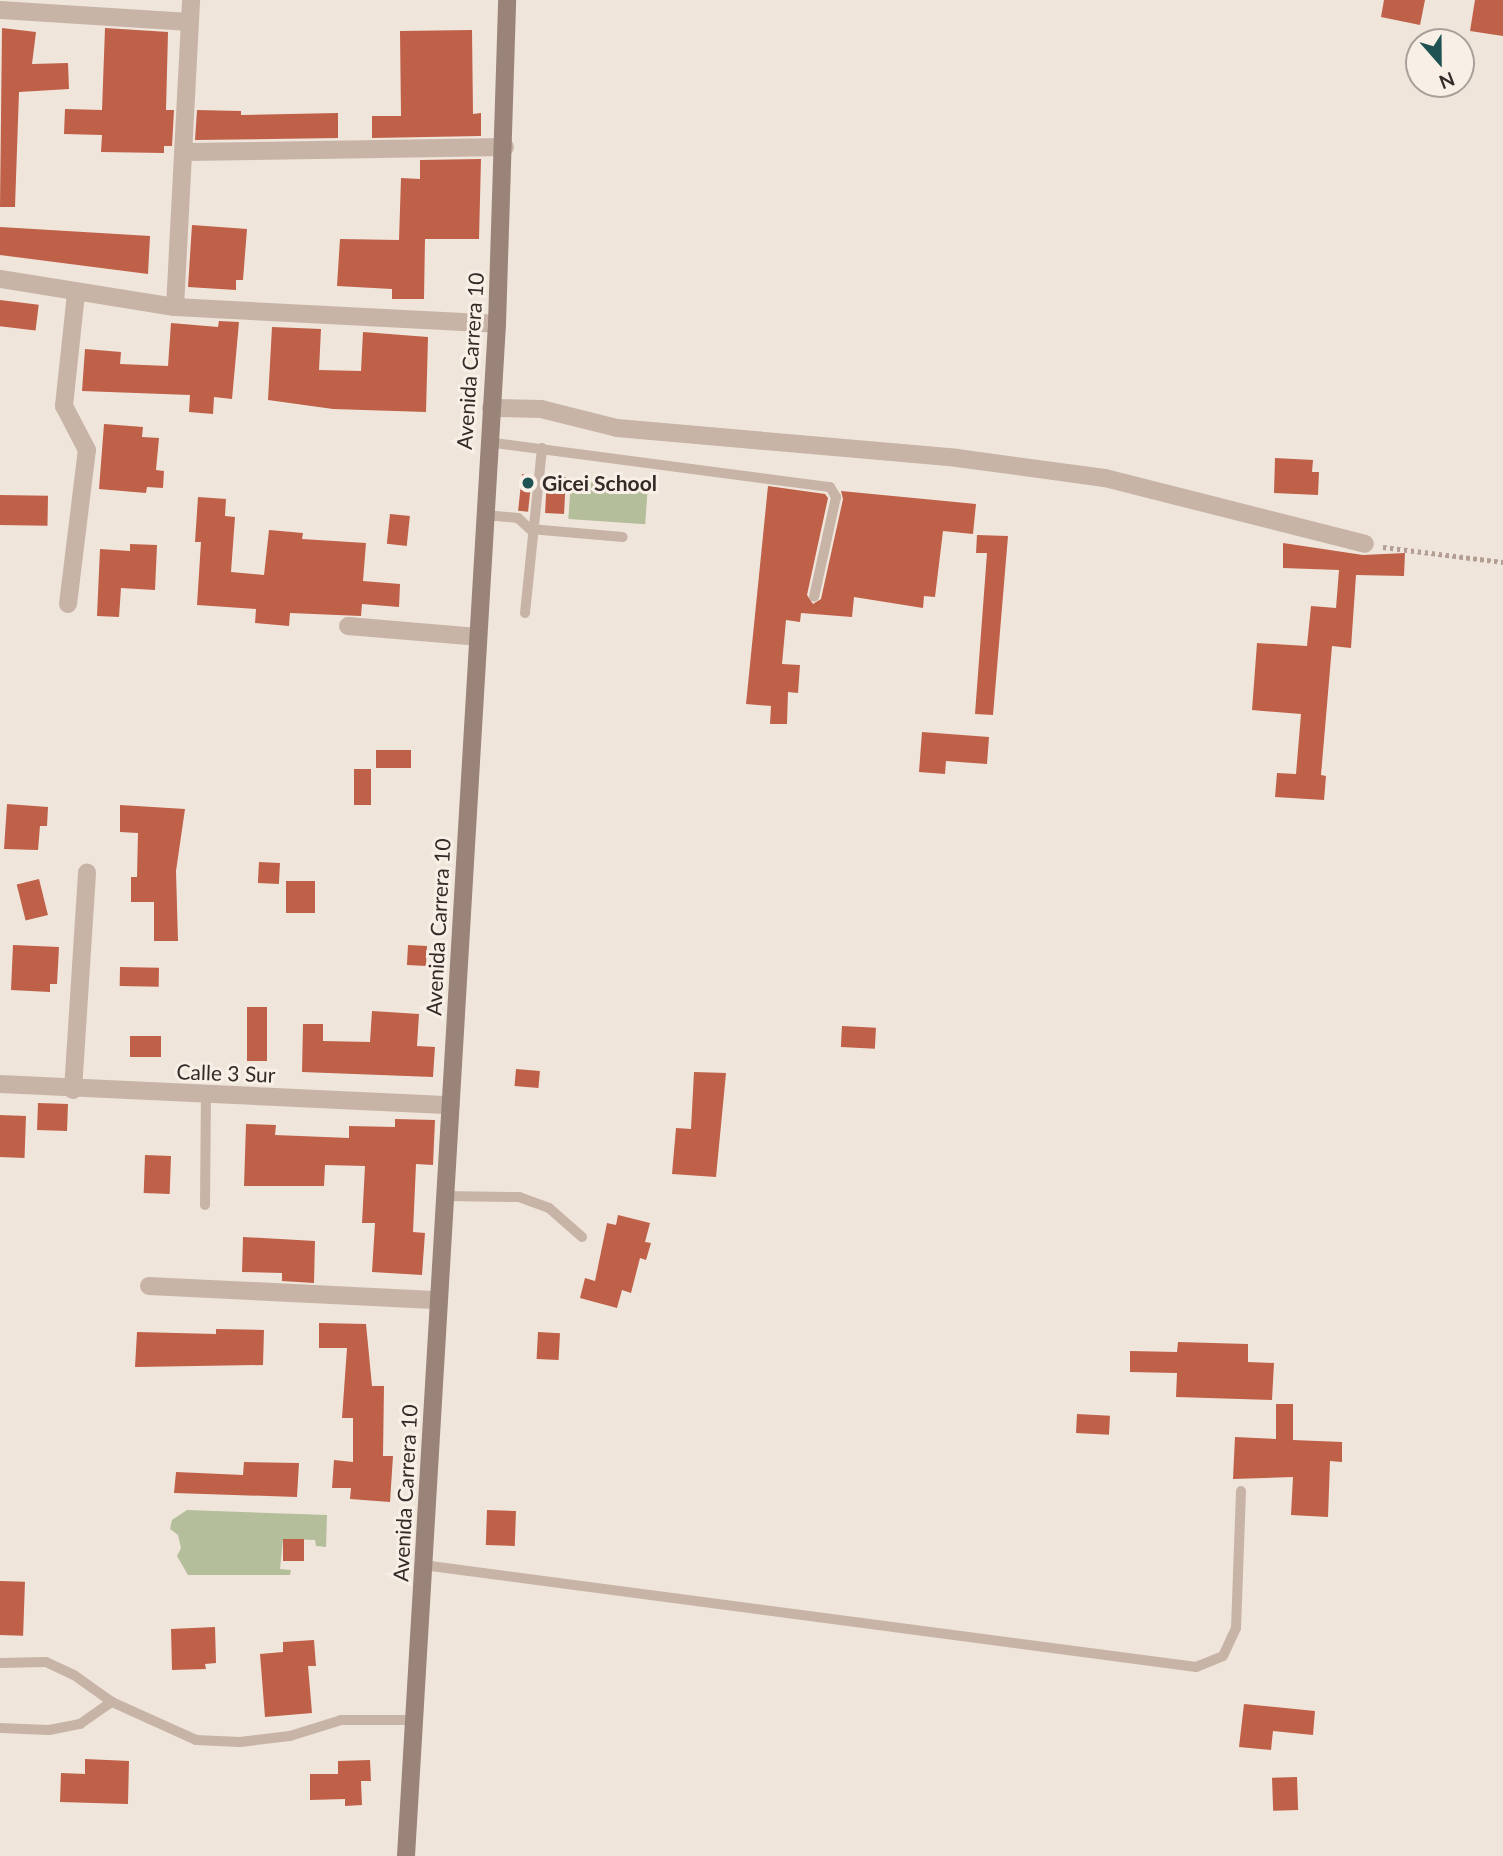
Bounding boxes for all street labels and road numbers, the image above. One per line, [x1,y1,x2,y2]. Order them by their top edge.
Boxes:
street label: Avenida Carrera 10 [451,272,489,450]
street label: Avenida Carrera 10 [421,838,455,1016]
street label: Calle 3 Sur [176,1059,276,1087]
street label: Avenida Carrera 10 [388,1404,422,1582]

